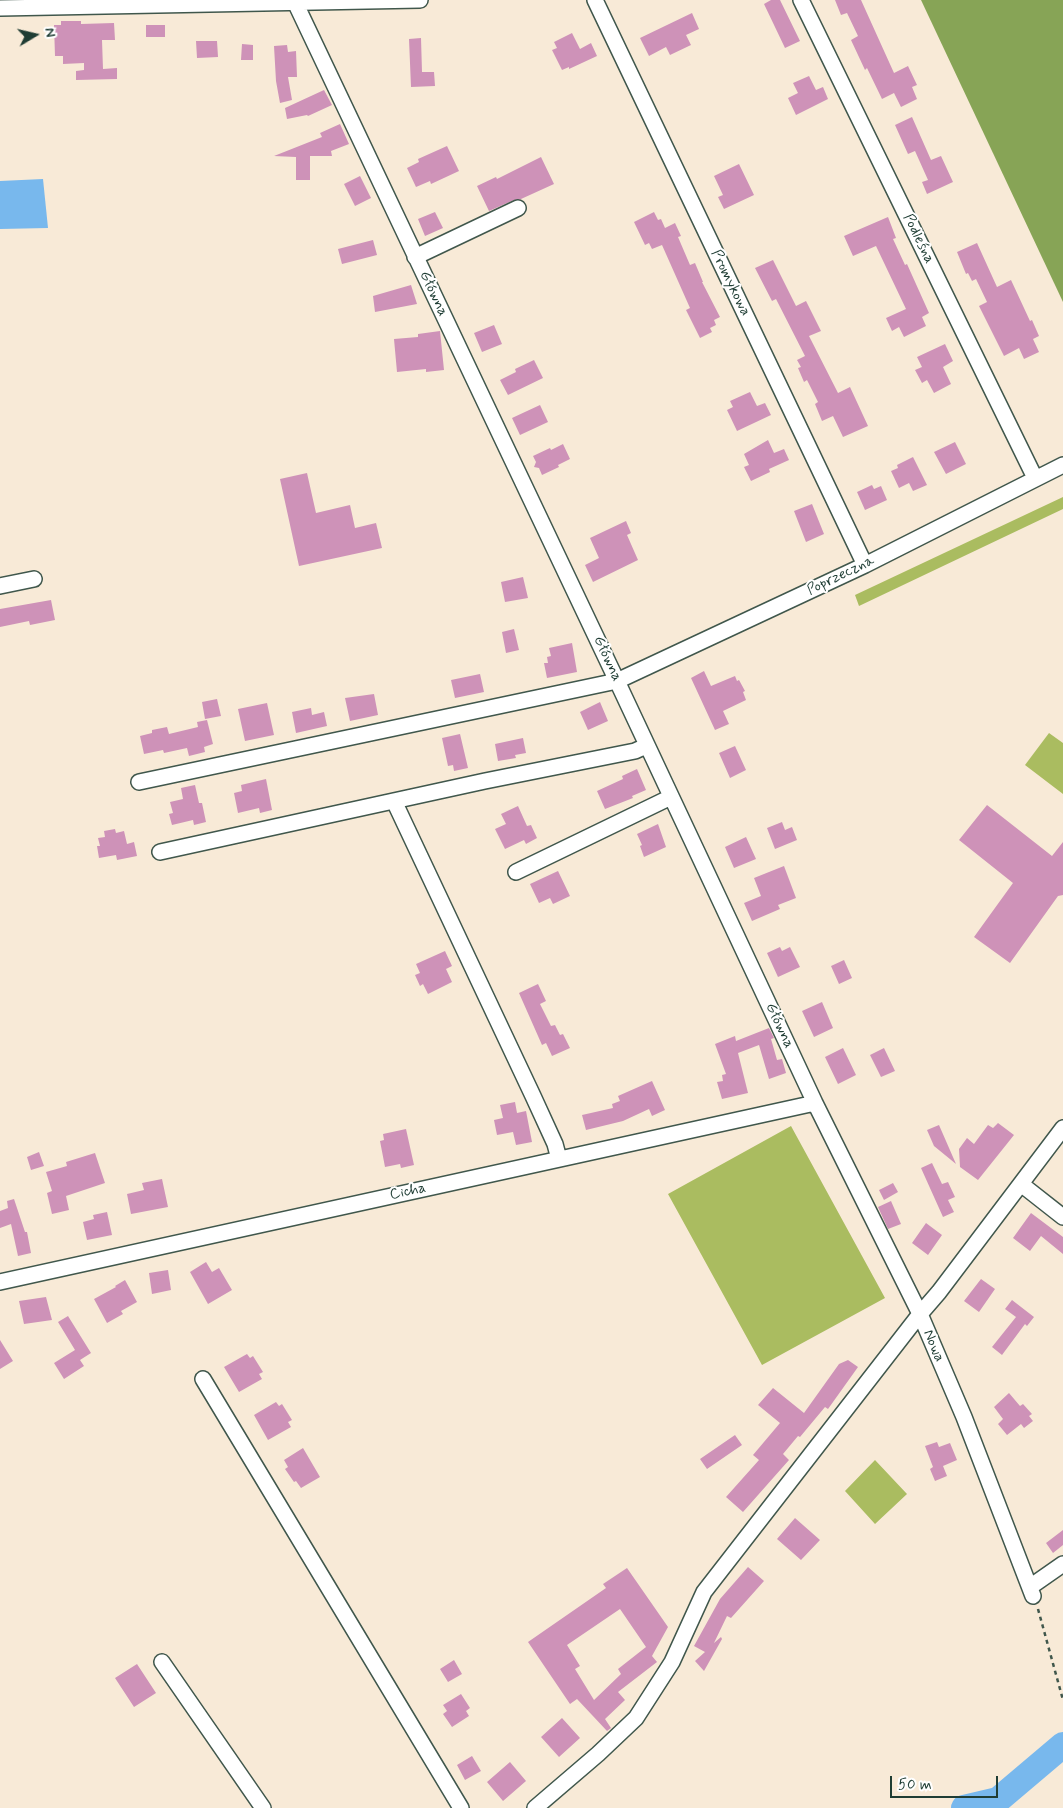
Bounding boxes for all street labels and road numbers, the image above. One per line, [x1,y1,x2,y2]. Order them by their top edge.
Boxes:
street label: Podleśna [898,211,938,267]
street label: Promykowa [706,247,754,319]
street label: Główna [415,268,451,320]
street label: Poprzeczna [805,552,877,600]
street label: Główna [589,633,625,685]
street label: Główna [761,1000,797,1052]
street label: Cicha [388,1179,428,1205]
street label: Nowa [918,1327,948,1365]

